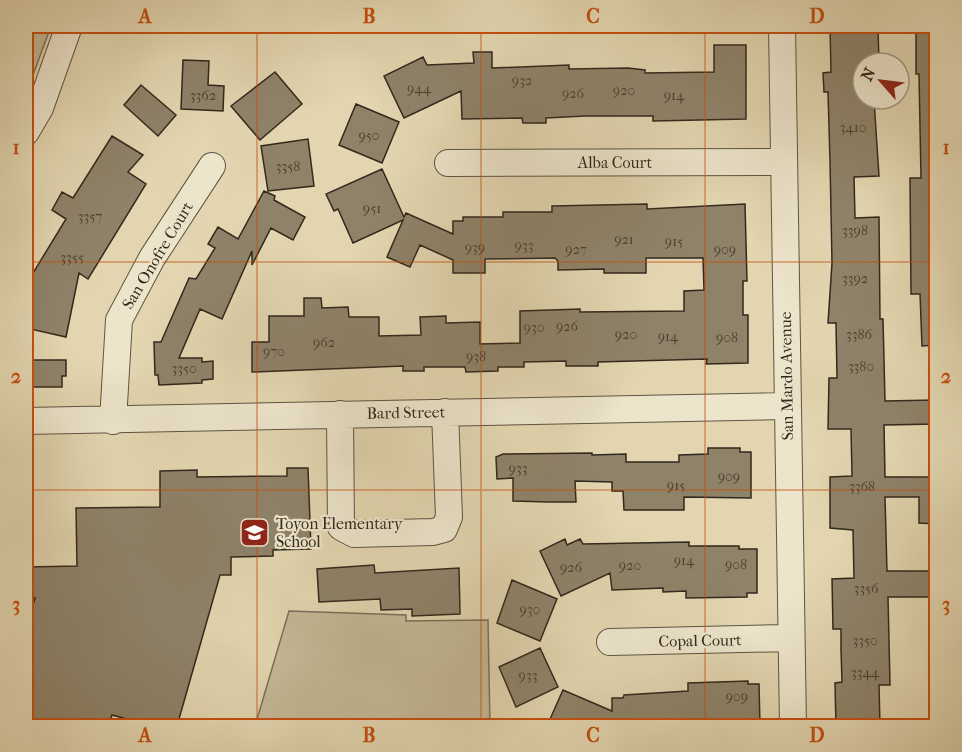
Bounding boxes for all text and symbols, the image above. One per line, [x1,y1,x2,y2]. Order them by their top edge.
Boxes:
text: A [137,5,153,28]
text: B [362,5,376,28]
text: C [586,5,600,28]
text: D [809,5,825,28]
north arrow [851,51,911,111]
text: N [857,64,880,84]
house number: 932 [512,72,532,89]
house number: 944 [407,80,432,97]
house number: 920 [613,82,635,99]
house number: 926 [562,85,584,102]
house number: 3362 [190,87,216,104]
house number: 914 [664,87,685,104]
house number: 3410 [840,119,866,136]
house number: 950 [358,127,380,144]
text: 1 [12,136,20,159]
text: 1 [942,136,950,159]
street label: Alba Court [577,153,652,172]
house number: 3358 [276,158,300,175]
street label: San Onofre Court [118,198,197,312]
house number: 951 [363,200,381,217]
house number: 3357 [78,208,102,225]
house number: 3398 [842,222,868,239]
house number: 921 [614,231,634,248]
house number: 915 [665,233,683,250]
house number: 933 [515,237,533,254]
house number: 939 [465,239,485,256]
house number: 927 [565,241,587,258]
house number: 909 [714,241,736,258]
house number: 3355 [60,249,84,266]
house number: 3392 [842,270,868,287]
street label: San Mardo Avenue [776,311,797,441]
house number: 926 [556,318,578,335]
house number: 930 [524,319,544,336]
house number: 920 [615,326,637,343]
house number: 3386 [846,326,872,343]
house number: 914 [658,328,679,345]
house number: 908 [716,329,738,346]
house number: 962 [313,334,335,351]
house number: 970 [263,343,285,360]
house number: 938 [466,348,486,365]
house number: 3380 [848,358,874,375]
house number: 3350 [171,360,197,377]
text: 2 [11,365,21,388]
text: 2 [941,365,951,388]
street label: Bard Street [366,402,446,423]
house number: 933 [509,460,527,477]
house number: 909 [718,468,740,485]
house number: 915 [667,477,685,494]
house number: 3368 [849,478,875,495]
place label: Toyon Elementary School [276,514,403,551]
school or university icon: Toyon Elementary School [239,516,271,548]
house number: 914 [674,552,695,569]
house number: 908 [725,556,747,573]
house number: 920 [619,557,641,574]
house number: 926 [560,559,582,576]
house number: 3356 [853,580,879,597]
text: 3 [12,593,20,616]
text: 3 [942,593,950,616]
house number: 930 [520,601,540,618]
street label: Copal Court [658,630,742,651]
house number: 3350 [852,632,878,649]
house number: 3344 [851,664,880,681]
house number: 933 [519,667,537,684]
house number: 909 [726,688,748,705]
text: A [137,724,153,747]
text: B [362,724,376,747]
text: C [586,724,600,747]
text: D [809,724,825,747]

